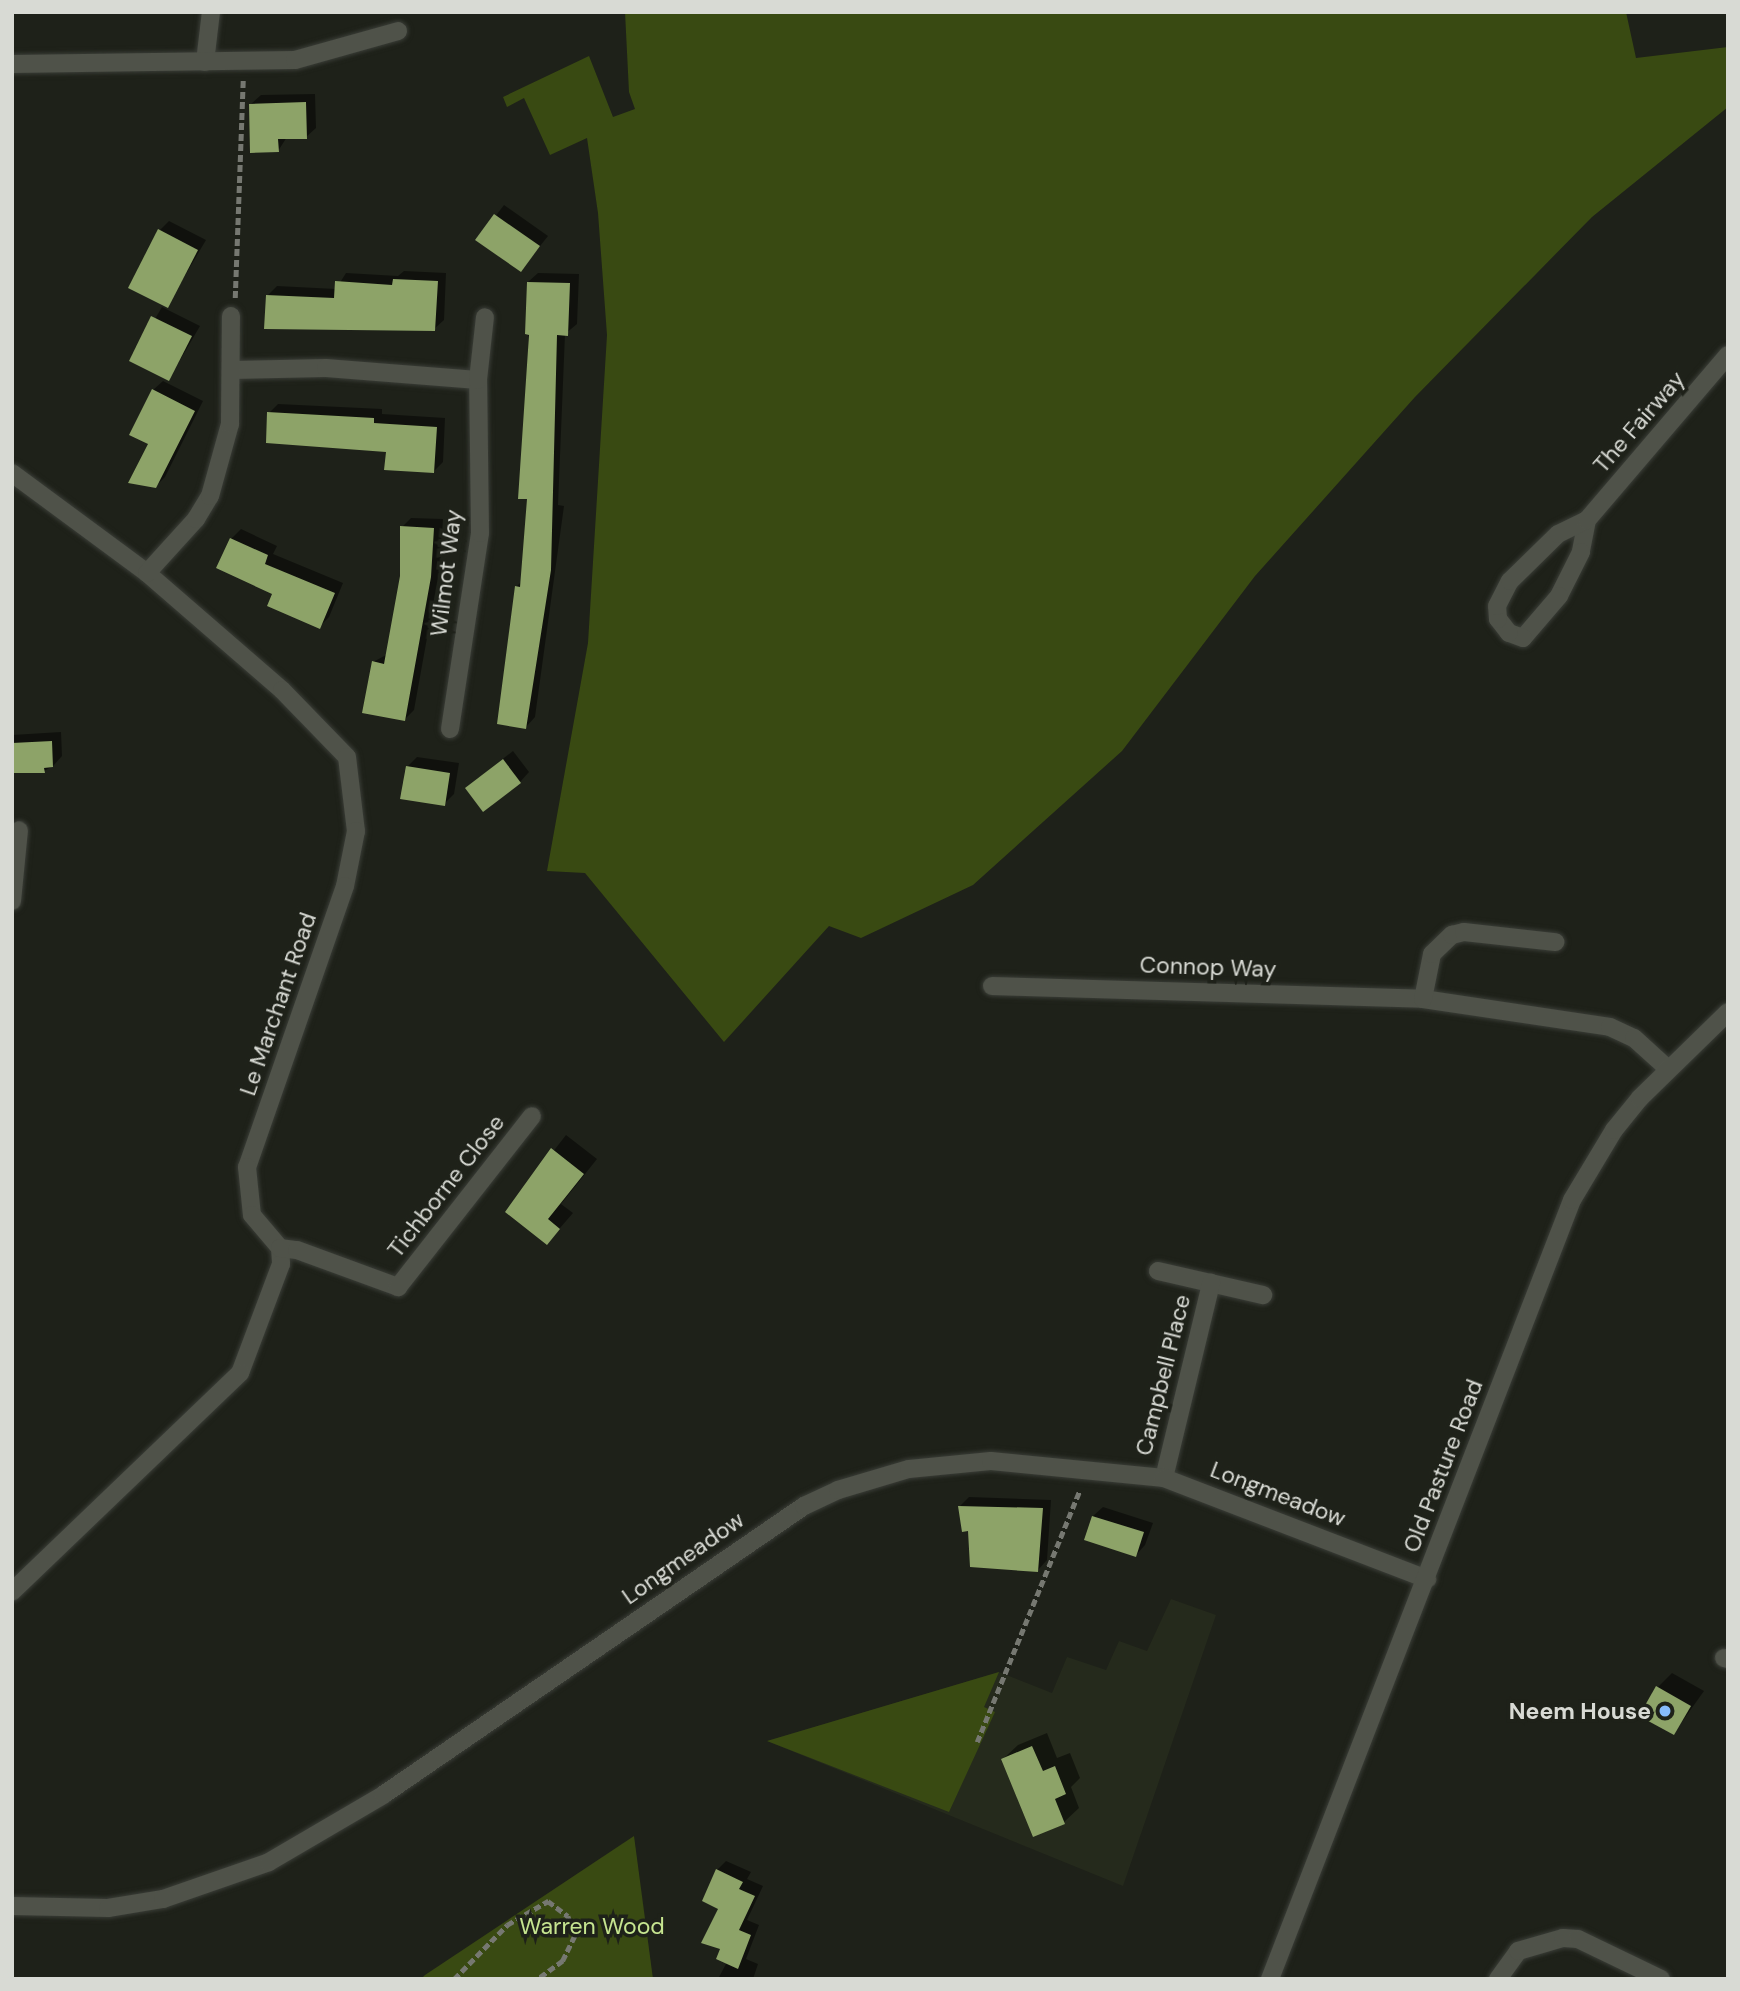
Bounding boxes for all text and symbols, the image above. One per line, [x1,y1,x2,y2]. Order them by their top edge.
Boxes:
street label: The Fairway [1587,366,1691,478]
street label: Wilmot Way [425,508,467,638]
street label: Le Marchant Road [234,909,322,1099]
street label: Connop Way [1139,951,1277,983]
street label: Tichborne Close [382,1109,510,1263]
street label: Campbell Place [1130,1292,1196,1458]
street label: Old Pasture Road [1397,1376,1489,1556]
street label: Longmeadow [1207,1456,1349,1532]
street label: Longmeadow [617,1506,749,1610]
place label: Neem House [1509,1697,1651,1725]
marker: Neem House [1657,1703,1673,1719]
park label: Warren Wood [519,1912,665,1940]

